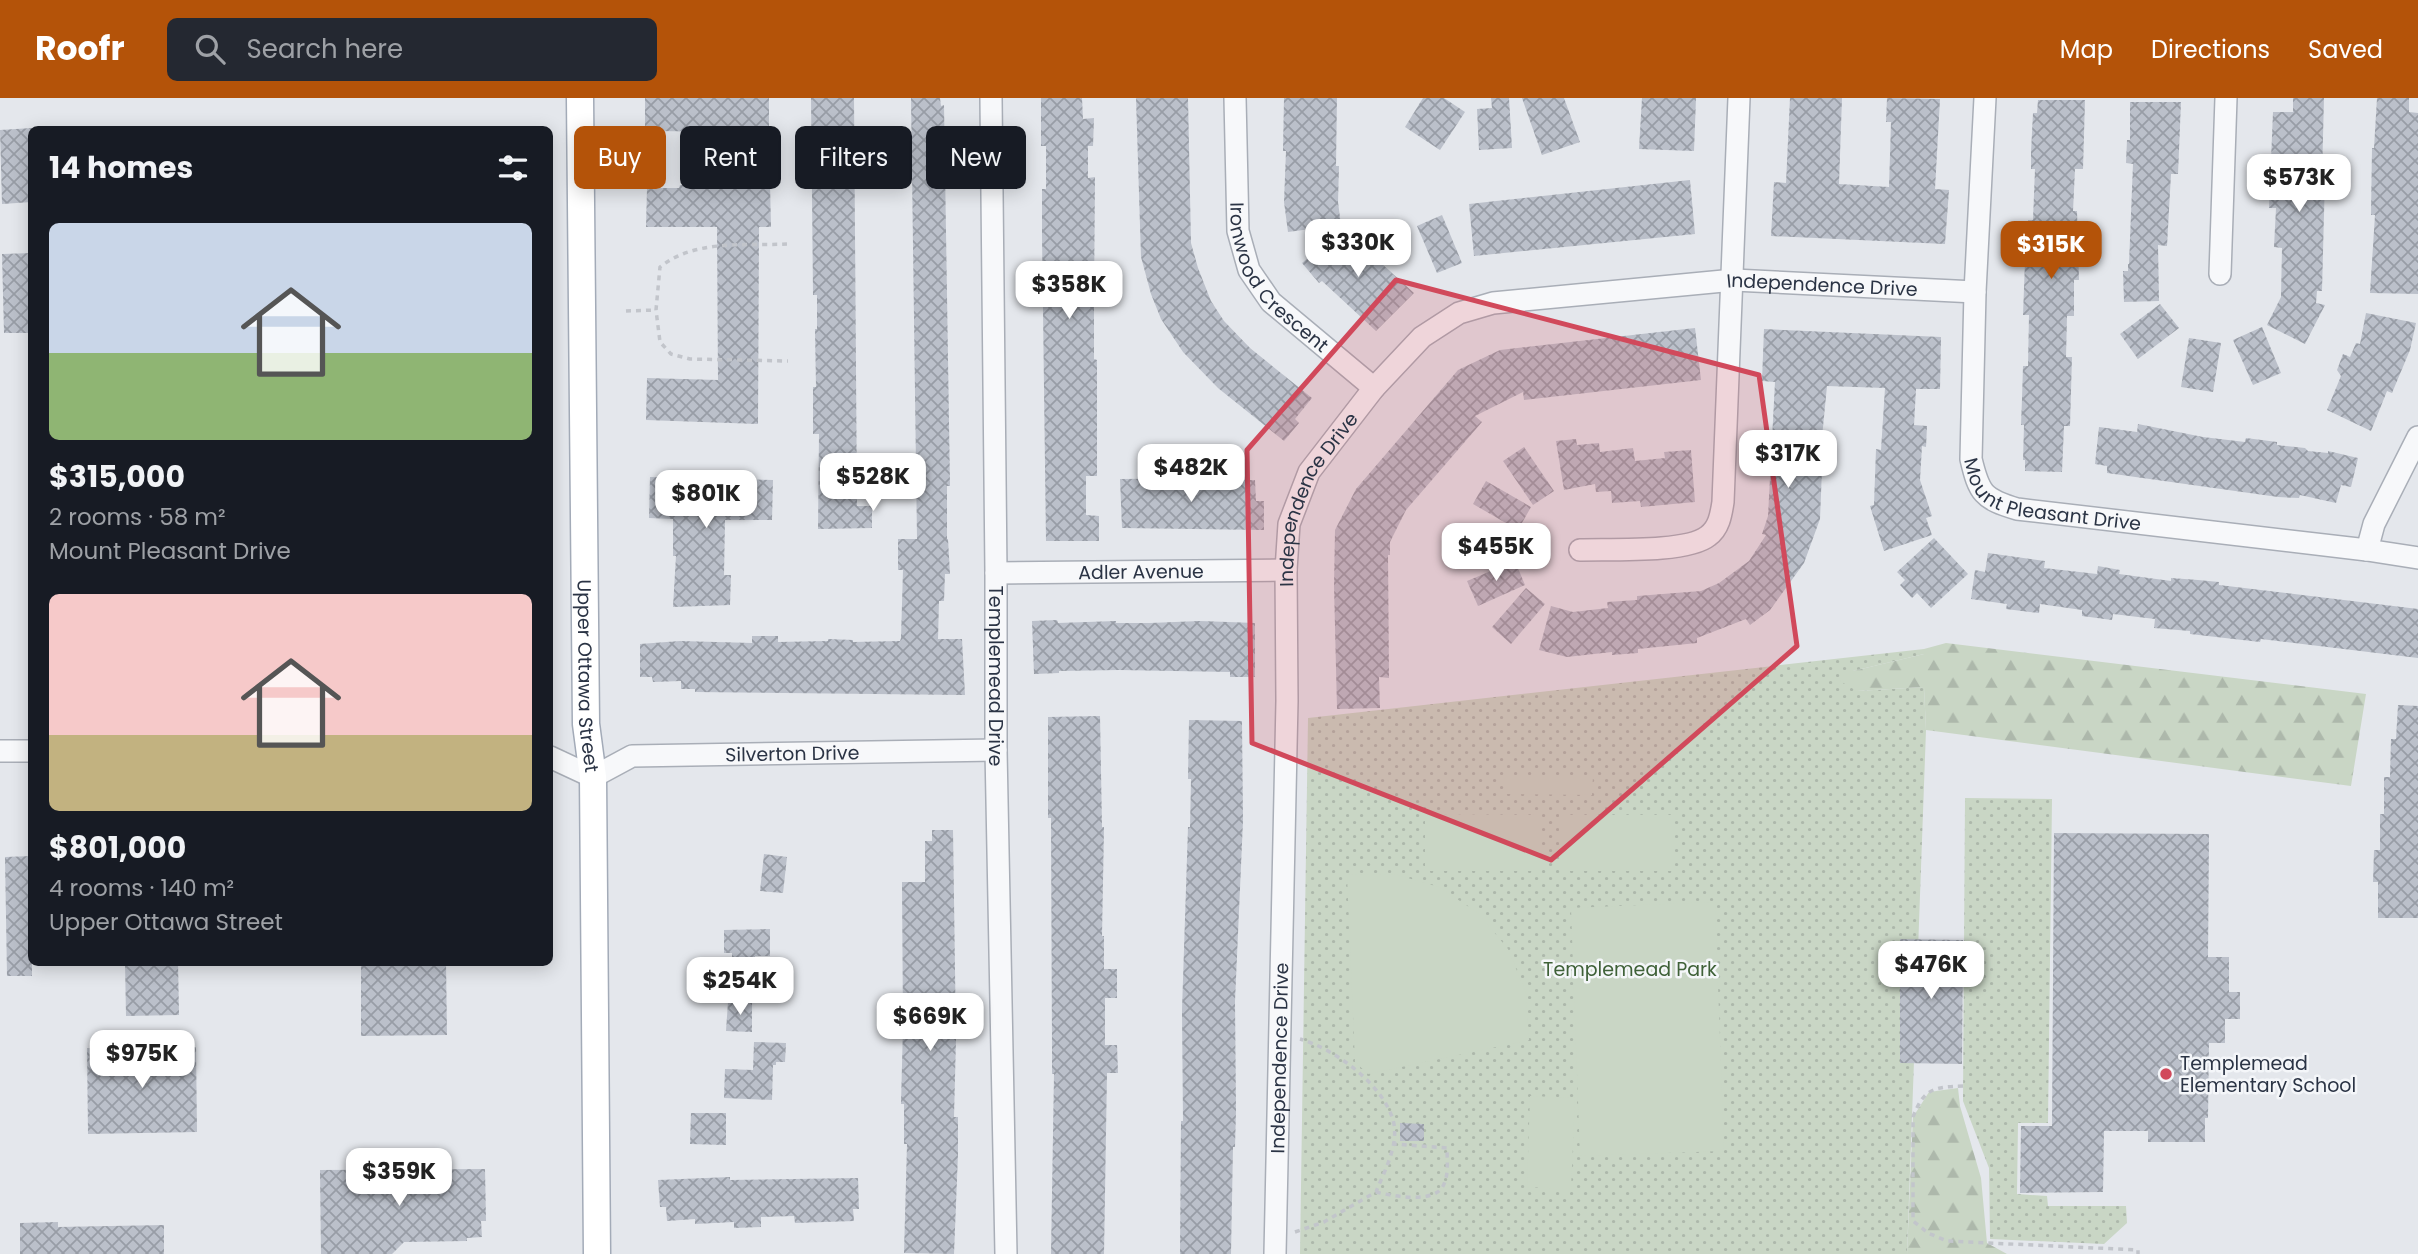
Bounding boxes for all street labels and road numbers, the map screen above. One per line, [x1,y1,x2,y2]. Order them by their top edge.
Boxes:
street label: Ironwood Crescent [1224,202,1335,358]
street label: Independence Drive [1725,266,1918,303]
street label: Independence Drive [1272,406,1364,587]
street label: Mount Pleasant Drive [1958,455,2143,537]
street label: Adler Avenue [1078,557,1204,586]
street label: Upper Ottawa Street [571,579,606,774]
street label: Templemead Drive [983,586,1010,767]
street label: Silverton Drive [725,739,860,768]
street label: Independence Drive [1264,962,1295,1154]

